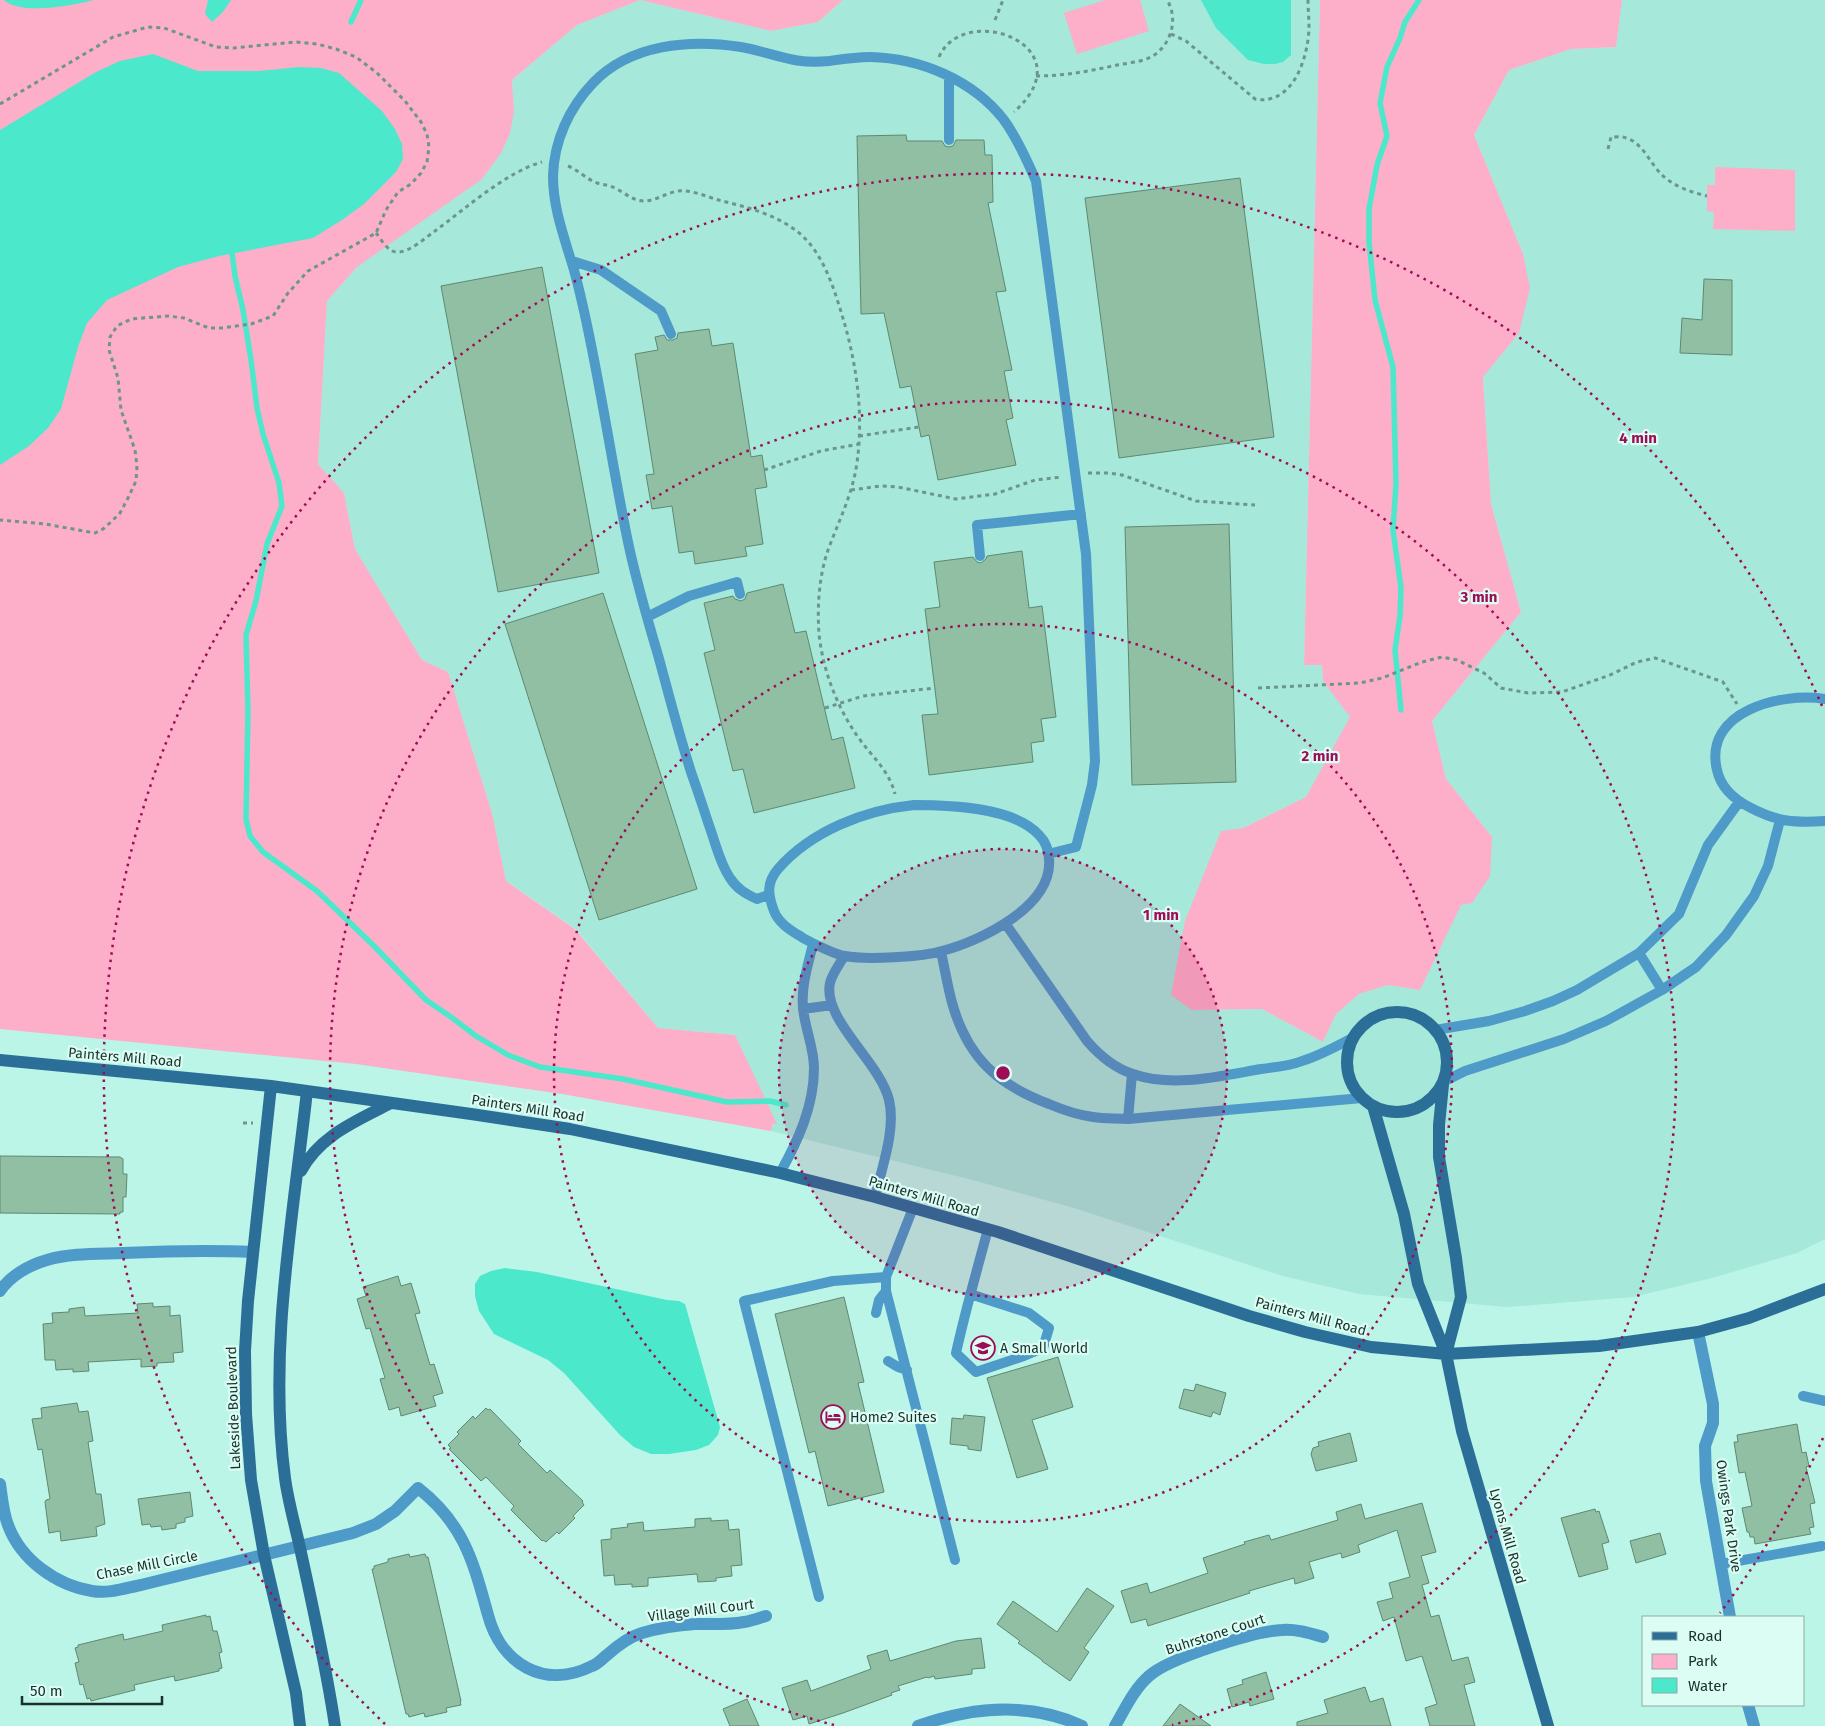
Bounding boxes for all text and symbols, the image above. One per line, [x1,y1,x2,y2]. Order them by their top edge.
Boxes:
text: 4 min [1619,429,1657,447]
text: 3 min [1460,588,1497,606]
text: 2 min [1302,747,1338,765]
text: 1 min [1143,906,1179,924]
street label: Painters Mill Road [67,1044,183,1071]
centre of rings [994,1064,1012,1082]
street label: Painters Mill Road [470,1091,586,1126]
street label: Painters Mill Road [867,1173,981,1220]
street label: Painters Mill Road [1254,1294,1368,1339]
school or university icon: A Small World [970,1335,996,1361]
place label: A Small World [1000,1340,1088,1357]
street label: Lakeside Boulevard [223,1346,244,1470]
hotel icon: Home2 Suites [820,1404,846,1430]
place label: Home2 Suites [850,1409,937,1426]
street label: Owings Park Drive [1712,1459,1745,1573]
street label: Lyons Mill Road [1486,1486,1529,1586]
street label: Chase Mill Circle [95,1547,199,1584]
street label: Village Mill Court [647,1595,756,1625]
street label: Buhrstone Court [1163,1610,1268,1659]
legend [1642,1616,1805,1706]
text: Road [1688,1627,1723,1645]
text: Park [1688,1652,1718,1670]
scale bar [22,1674,162,1706]
text: Water [1688,1677,1727,1695]
text: 50 m [30,1682,63,1700]

